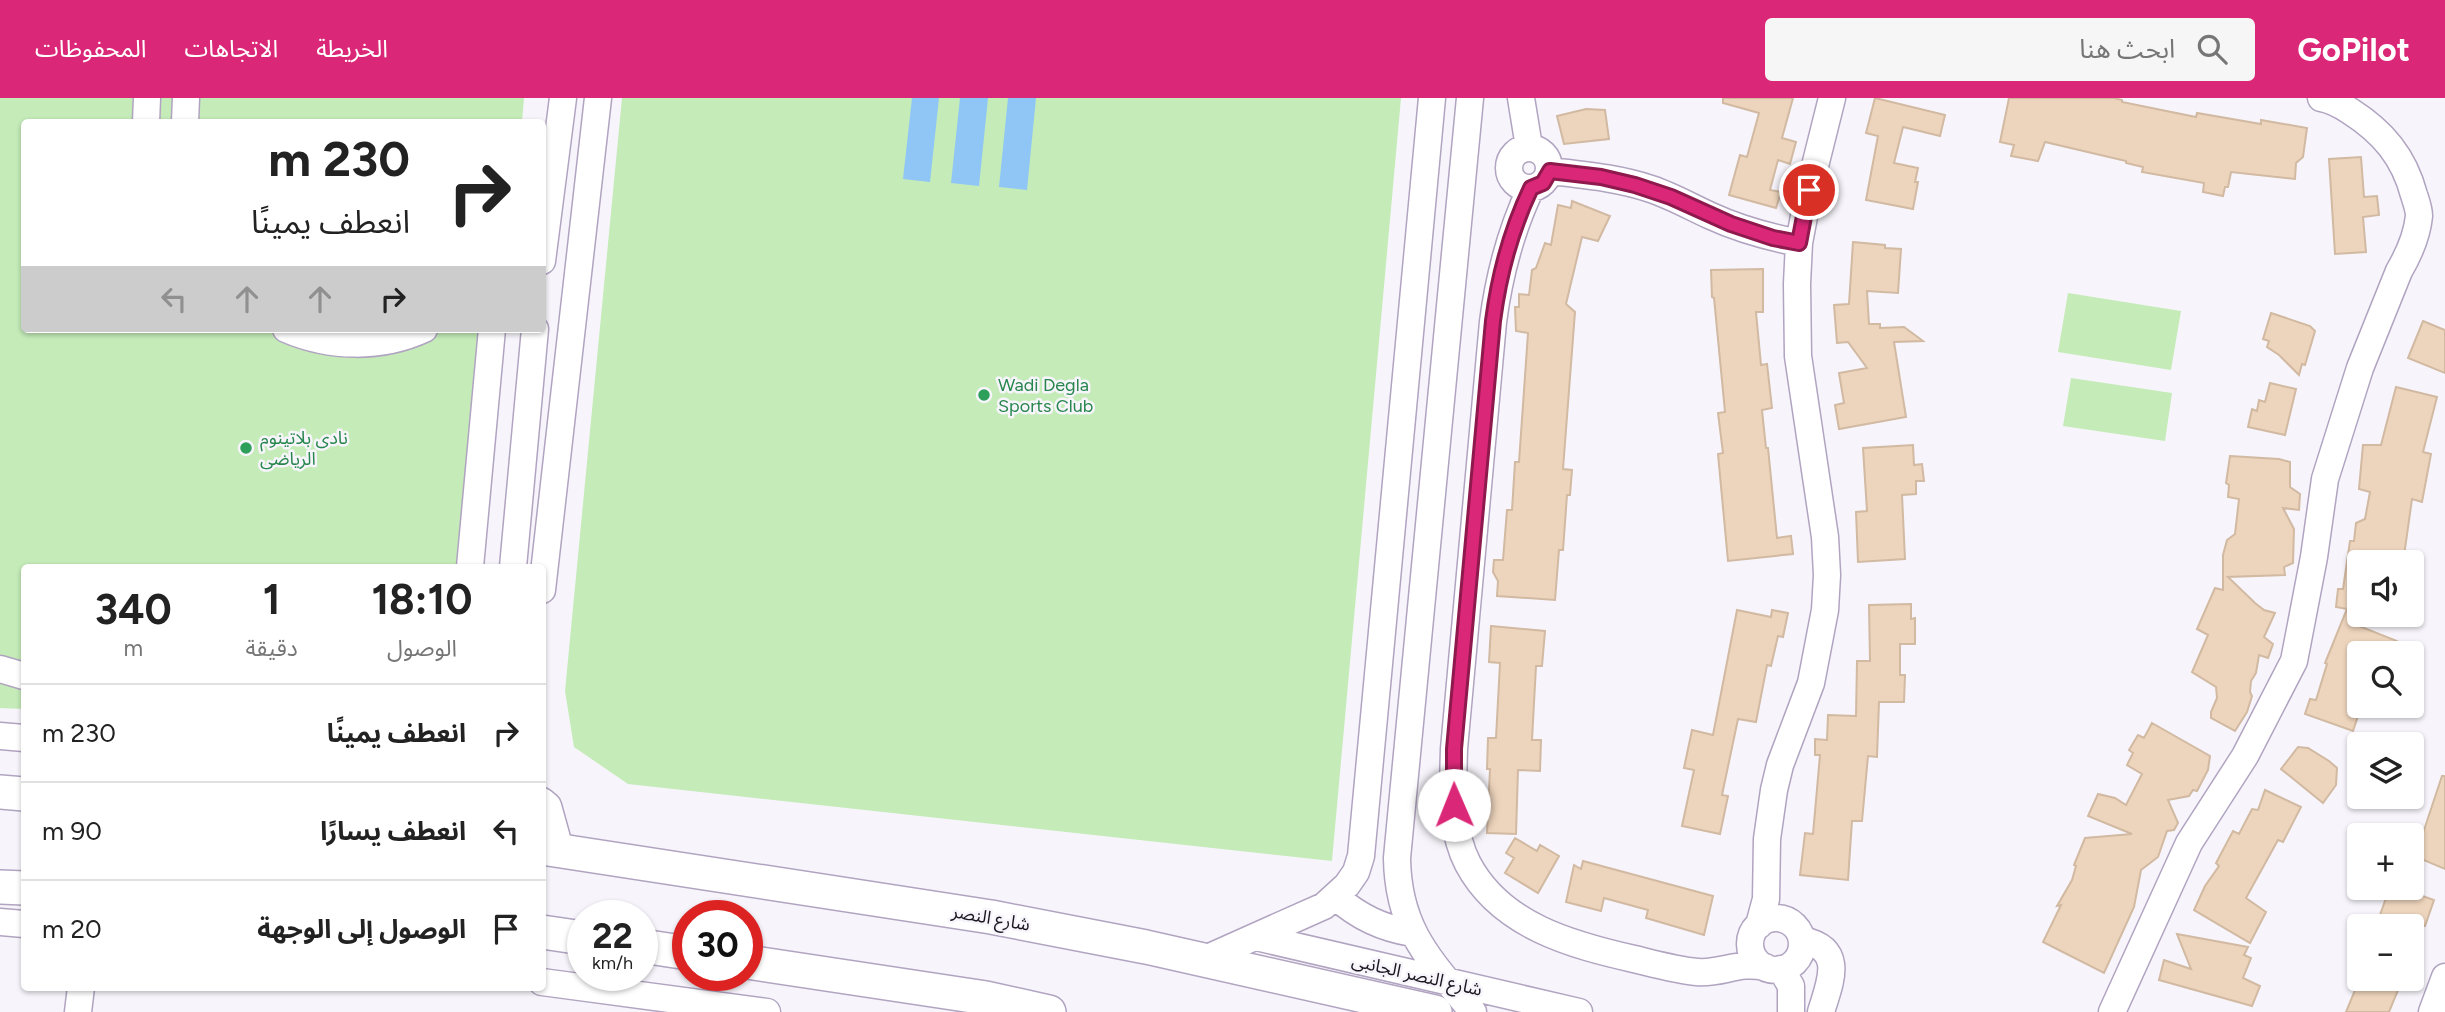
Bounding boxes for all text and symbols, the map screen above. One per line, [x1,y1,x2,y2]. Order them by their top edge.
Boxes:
search box [1765,18,2255,81]
icon: search [2193,30,2231,68]
text: GoPilot [2297,30,2410,69]
text: ابحث هنا [2079,33,2175,65]
text: المحفوظات [35,34,146,63]
text: الاتجاهات [184,34,278,63]
text: الخريطة [316,34,388,63]
text: 230 m [268,129,410,188]
icon: right [434,147,525,238]
pin [1779,160,1839,220]
icon: arrive [1790,171,1828,209]
text: انعطف يمينًا [251,203,410,241]
icon: left [155,280,193,318]
icon: ahead [228,280,266,318]
icon: ahead [301,280,339,318]
icon: right [374,280,412,318]
place label: Wadi Degla Sports Club [998,374,1093,417]
marker: Wadi Degla Sports Club [976,387,992,403]
place label: نادى بلاتينوم الرياضى [260,427,348,470]
marker: نادى بلاتينوم الرياضى [238,440,254,456]
map controls [2347,550,2424,991]
button: sound [2347,550,2424,627]
text: 1 [263,574,280,625]
text: 18:10 [371,574,472,625]
text: 340 [95,584,172,635]
text: m [123,634,143,662]
text: دقيقة [245,634,298,662]
text: الوصول [387,634,457,662]
button: search [2347,641,2424,718]
icon: right [487,714,525,752]
text: 230 m [42,717,116,749]
text: انعطف يمينًا [327,717,466,749]
button: layers [2347,732,2424,809]
position arrow [1417,768,1491,842]
icon: left [487,812,525,850]
text: 90 m [42,815,102,847]
text: انعطف يسارًا [320,815,466,847]
button: + [2347,823,2424,900]
speed limit sign: 30 [672,900,763,991]
street label: شارع النصر [949,900,1032,939]
icon: arrive [487,910,525,948]
text: 20 m [42,913,102,945]
text: الوصول إلى الوجهة [257,913,466,945]
button: − [2347,914,2424,991]
text: 22 [592,915,633,957]
street label: شارع النصر الجانبى [1349,949,1484,1004]
text: km/h [592,952,633,974]

